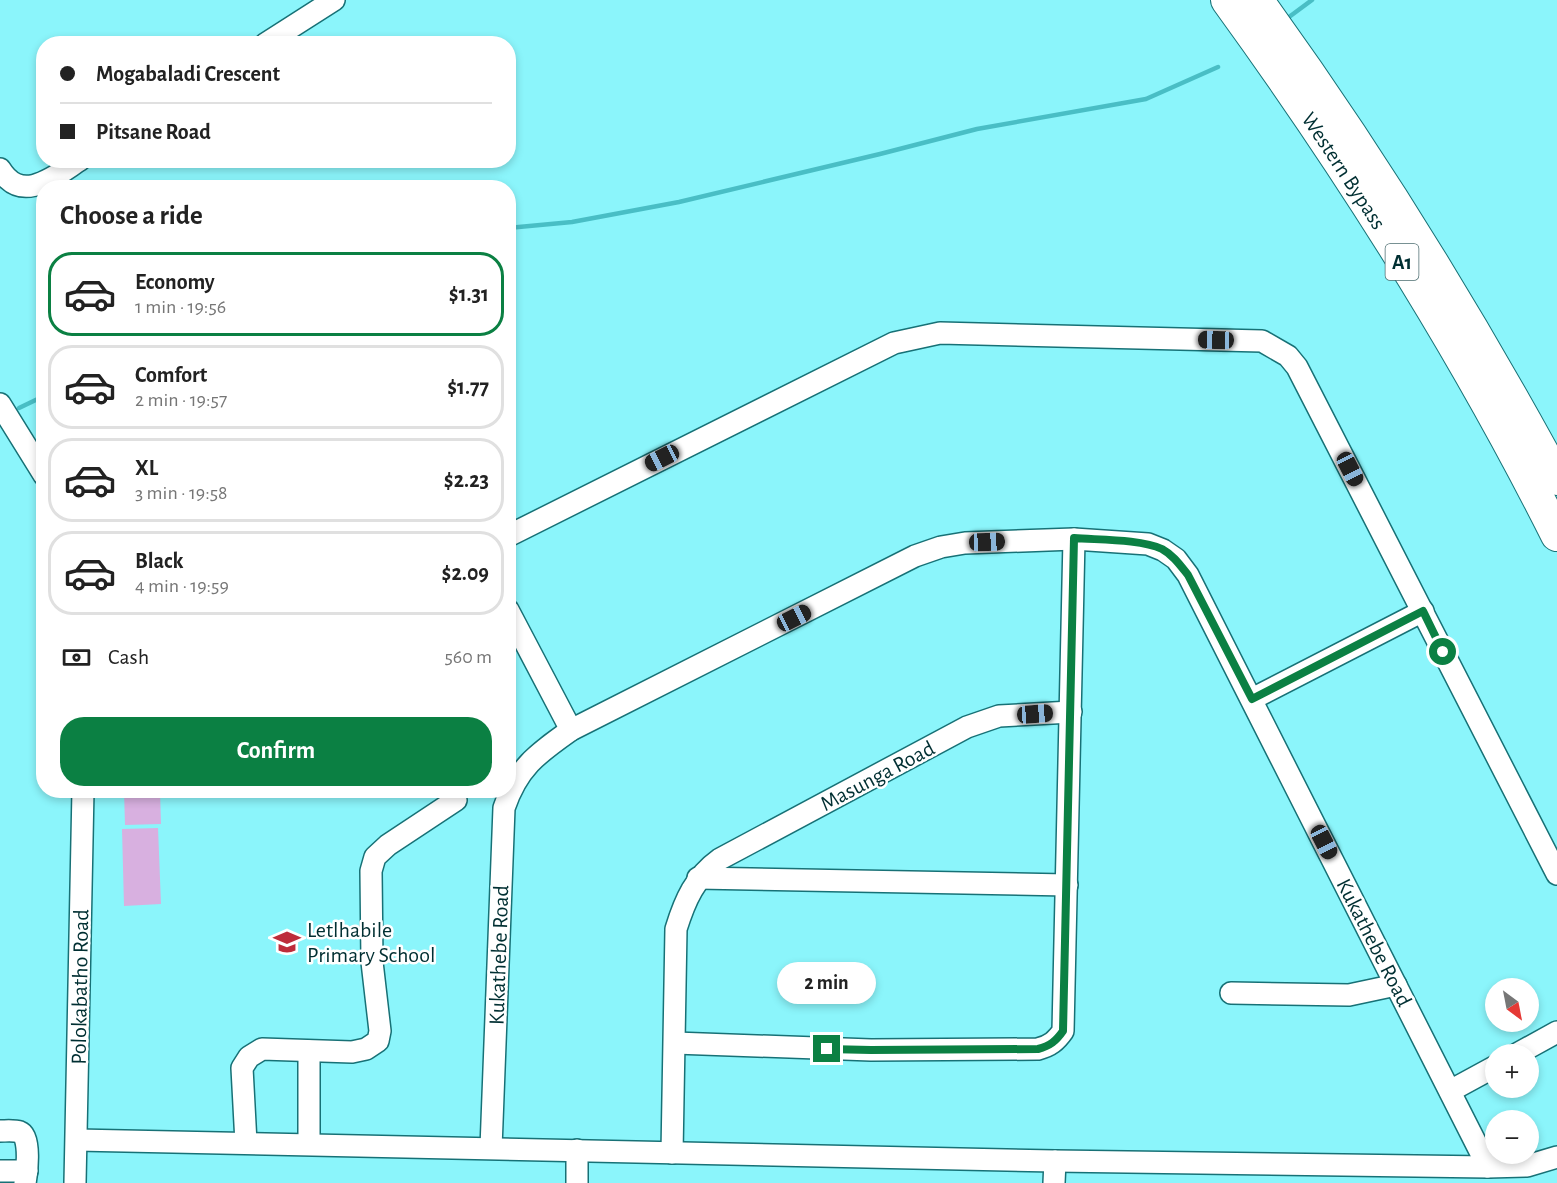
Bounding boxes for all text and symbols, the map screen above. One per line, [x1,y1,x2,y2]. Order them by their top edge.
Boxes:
text: Mogabaladi Crescent [96,63,280,85]
street label: Western Bypass [1297,109,1390,233]
text: Pitsane Road [96,121,211,143]
text: Choose a ride [60,202,203,229]
road number: A1 [1386,244,1418,280]
icon: car [63,267,117,321]
text: Economy [135,271,215,293]
text: $1.31 [449,283,489,305]
text: 1 min · 19:56 [135,297,226,317]
car [1198,331,1234,349]
icon: car [63,360,117,414]
text: Comfort [135,364,207,386]
text: $1.77 [447,376,489,398]
text: 2 min · 19:57 [135,390,227,410]
car [642,442,682,474]
car [1334,449,1366,489]
icon: car [63,453,117,507]
text: XL [135,457,158,479]
text: $2.23 [444,469,489,491]
text: 3 min · 19:58 [135,483,228,503]
car [969,532,1005,552]
icon: car [63,546,117,600]
text: Black [135,550,183,572]
text: $2.09 [442,562,489,584]
text: 4 min · 19:59 [135,576,229,596]
car [774,602,814,634]
route start [1429,638,1456,665]
icon: cash [60,641,93,674]
text: Cash [108,646,149,668]
text: 560 m [444,647,492,667]
car [1016,704,1054,724]
button: Confirm [60,717,492,786]
street label: Masunga Road [817,737,938,815]
car [1308,822,1340,862]
street label: Kukathebe Road [1333,875,1416,1010]
street label: Kukathebe Road [486,885,512,1025]
street label: Polokabatho Road [68,909,92,1065]
place label: Letlhabile Primary School [307,919,435,966]
school or university icon: Letlhabile Primary School [272,927,302,957]
callout: 2 min [778,962,876,1004]
text: 2 min [804,973,849,993]
north arrow [1485,978,1539,1032]
map controls [1485,978,1539,1164]
route end [813,1035,840,1062]
button: + [1485,1044,1539,1098]
button: − [1485,1110,1539,1164]

